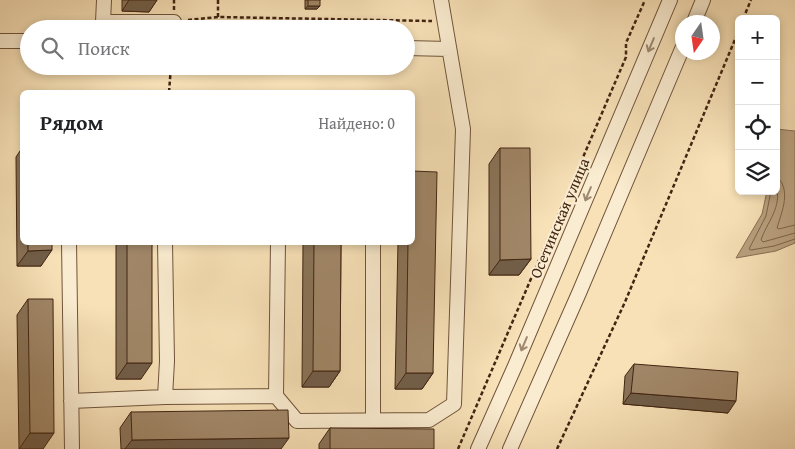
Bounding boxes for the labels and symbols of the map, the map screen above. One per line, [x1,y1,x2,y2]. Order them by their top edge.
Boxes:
north arrow [675,15,720,60]
one-way arrow [646,37,656,52]
street label: Осетинская улица [523,154,595,282]
one-way arrow [582,186,592,201]
one-way arrow [519,336,529,351]

